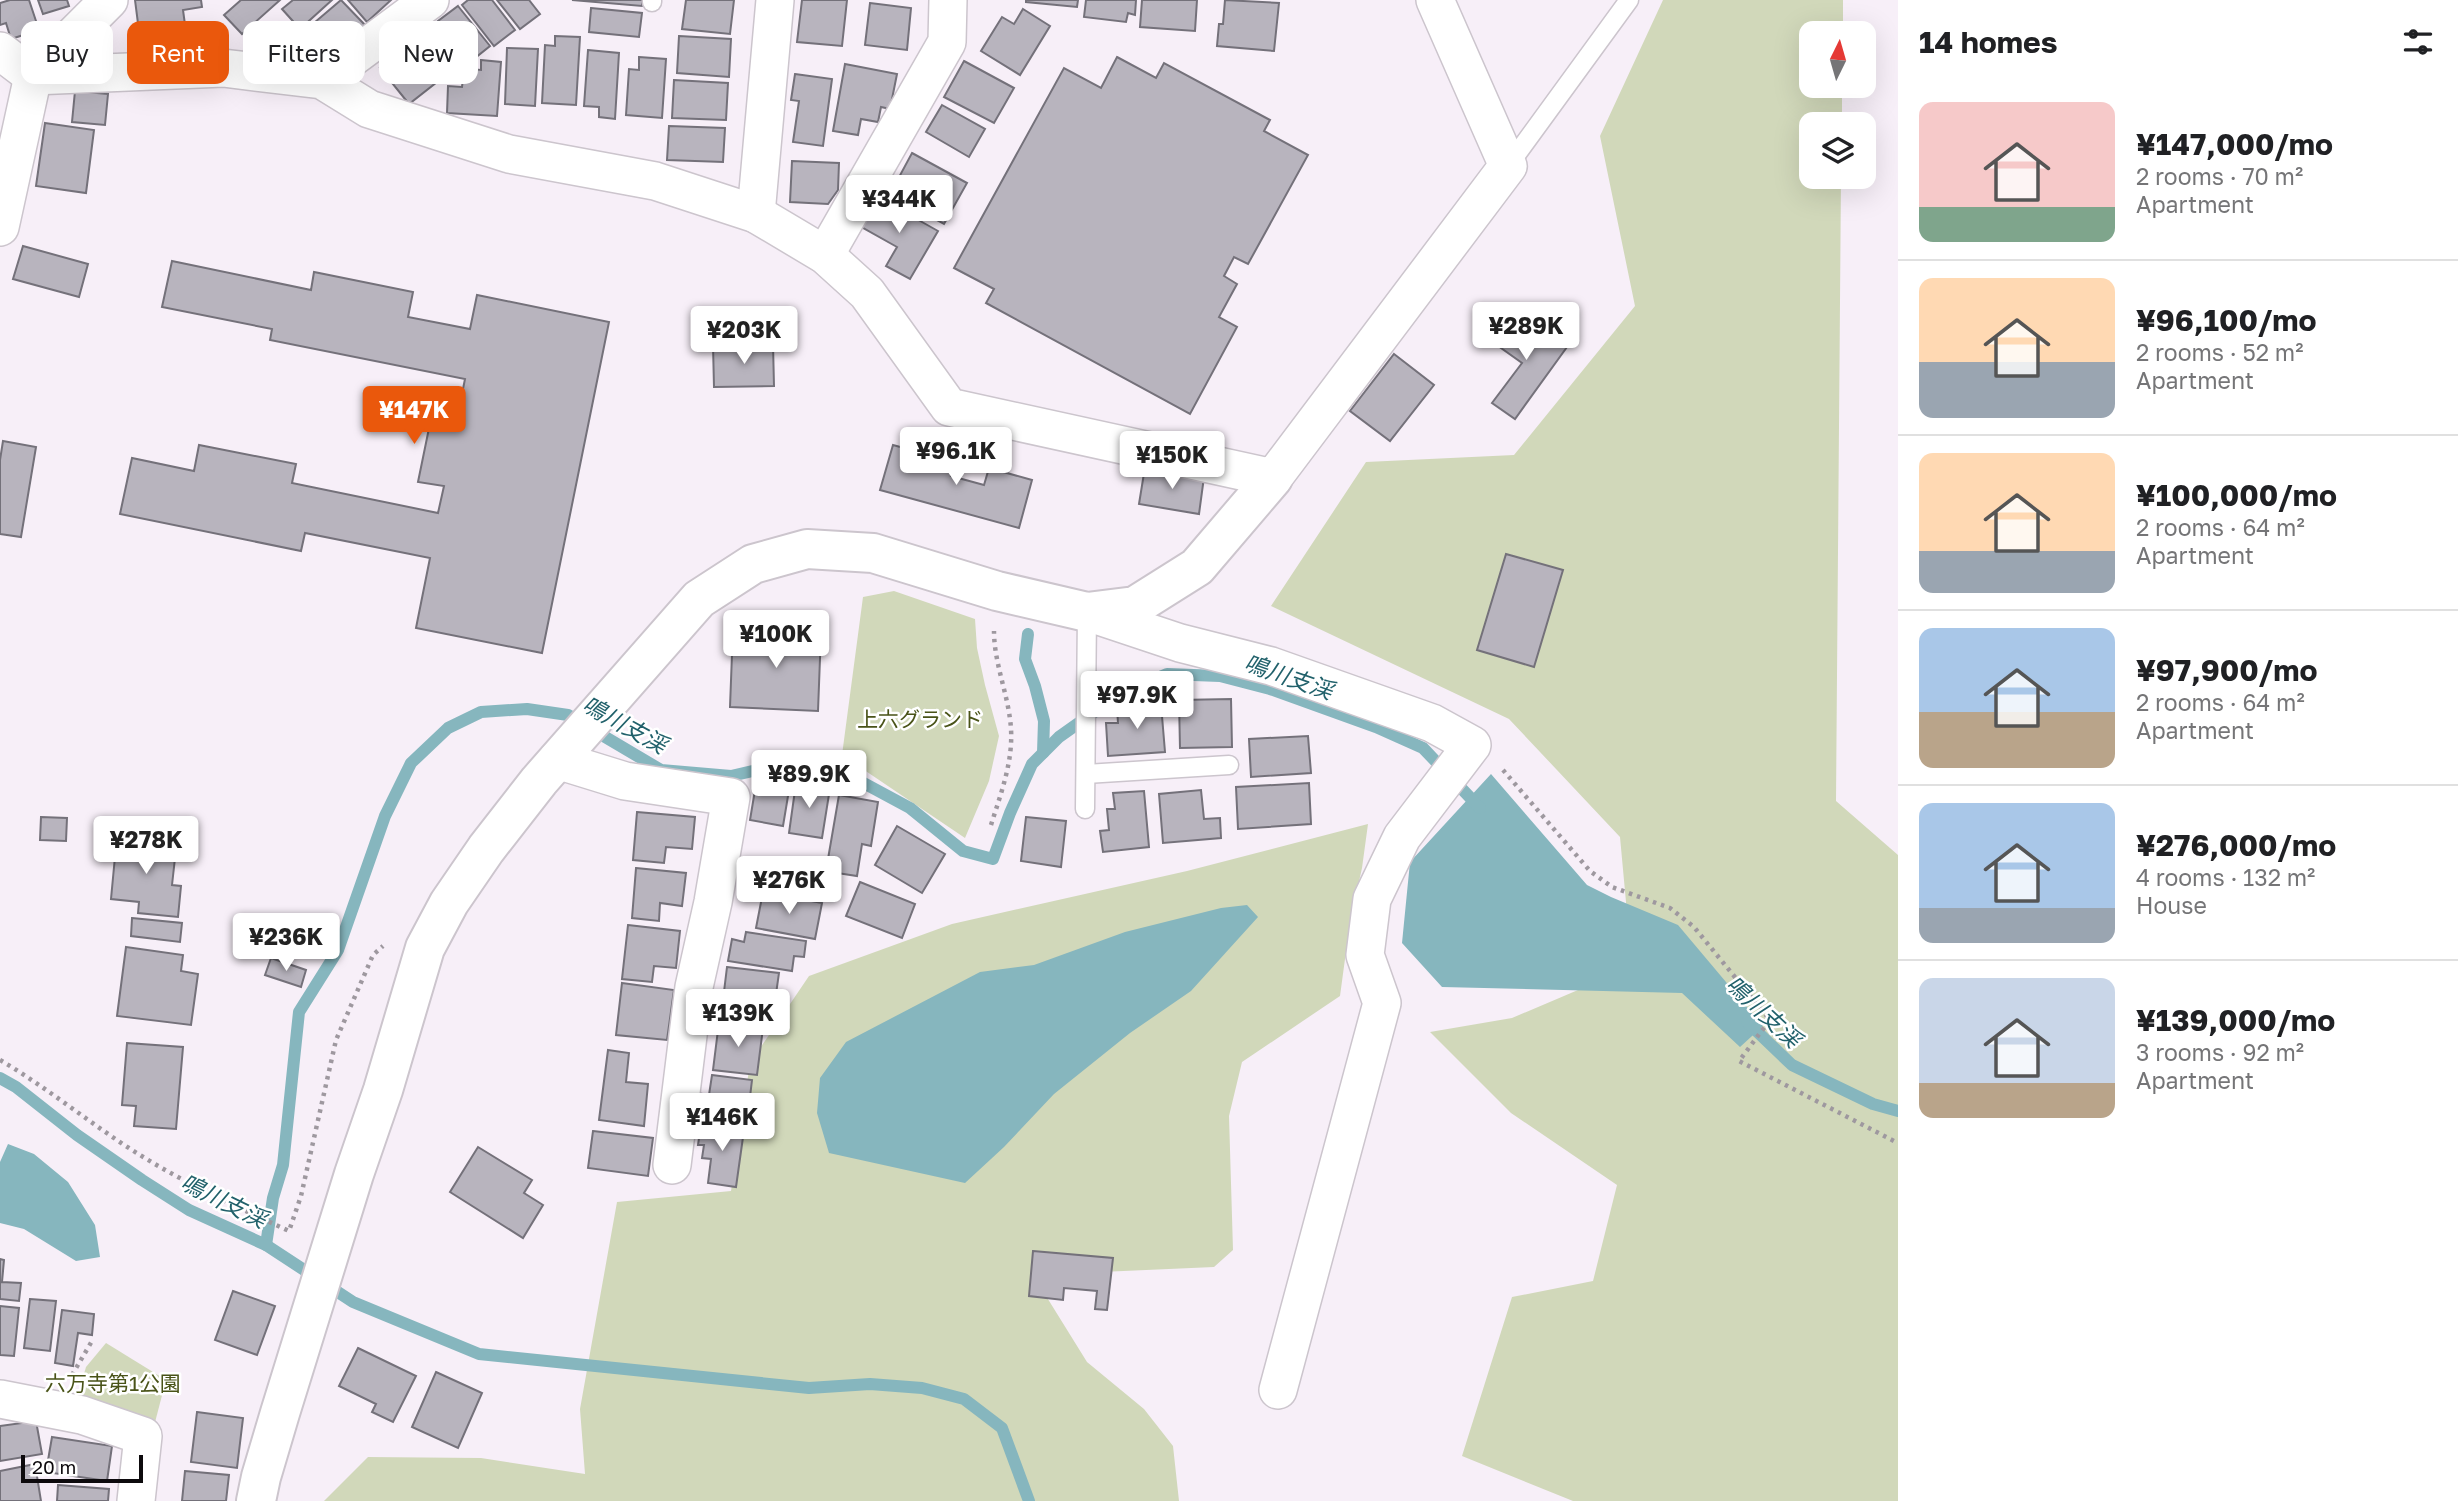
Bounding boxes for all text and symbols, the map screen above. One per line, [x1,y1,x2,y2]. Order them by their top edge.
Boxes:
chip: Buy [21,21,113,84]
chip: Rent [127,21,229,84]
chip: Filters [243,21,365,84]
chip: New [379,21,478,84]
north arrow [1799,21,1876,98]
map controls [1799,21,1876,189]
icon: filters [2399,23,2437,61]
text: 14 homes [1919,24,2058,60]
button: layers [1799,112,1876,189]
text: ¥147,000/mo [2136,126,2333,162]
icon: home [1975,130,2059,214]
text: 2 rooms · 70 m² [2136,162,2303,190]
pin: ¥344K [850,176,948,235]
text: ¥344K [862,184,936,212]
text: Apartment [2136,190,2254,218]
pin: ¥289K [1477,302,1575,362]
text: ¥96,100/mo [2136,302,2317,338]
pin: ¥203K [695,306,793,366]
icon: home [1975,306,2059,390]
text: ¥289K [1488,311,1564,339]
text: ¥203K [707,315,781,343]
text: 2 rooms · 52 m² [2136,338,2303,366]
text: Apartment [2136,366,2254,394]
pin: ¥147K [365,386,463,446]
text: ¥147K [379,395,449,423]
pin: ¥96.1K [899,428,1013,487]
pin: ¥150K [1123,432,1221,491]
text: ¥96.1K [916,436,996,464]
text: ¥150K [1136,440,1208,468]
text: ¥100,000/mo [2136,477,2337,513]
icon: home [1975,481,2059,565]
text: 2 rooms · 64 m² [2136,513,2305,541]
text: Apartment [2136,541,2254,569]
pin: ¥100K [727,610,825,670]
text: ¥100K [739,619,813,647]
water label: 鳴川支渓 [1241,648,1340,705]
text: ¥97,900/mo [2136,652,2318,688]
icon: home [1975,656,2059,740]
pin: ¥97.9K [1080,672,1194,731]
text: ¥97.9K [1097,680,1177,708]
text: 2 rooms · 64 m² [2136,688,2305,716]
water label: 鳴川支渓 [578,689,675,760]
park label: 上六グランド [857,706,983,732]
text: Apartment [2136,716,2254,744]
pin: ¥89.9K [752,750,866,810]
text: ¥89.9K [767,759,851,787]
pin: ¥278K [97,816,195,876]
text: ¥278K [109,825,183,853]
text: ¥276,000/mo [2136,827,2336,863]
icon: home [1975,831,2059,915]
pin: ¥276K [740,856,838,916]
text: 4 rooms · 132 m² [2136,863,2315,891]
text: ¥276K [752,865,826,893]
text: House [2136,891,2207,919]
pin: ¥236K [237,914,335,973]
text: ¥236K [249,922,323,950]
water label: 鳴川支渓 [1721,969,1809,1055]
pin: ¥139K [689,990,787,1049]
text: ¥139K [702,998,774,1026]
text: ¥139,000/mo [2136,1002,2335,1038]
icon: home [1975,1006,2059,1090]
text: 3 rooms · 92 m² [2136,1038,2304,1066]
text: Apartment [2136,1066,2254,1094]
pin: ¥146K [673,1094,771,1153]
text: ¥146K [686,1102,758,1130]
water label: 鳴川支渓 [177,1167,274,1234]
park label: 六万寺第1公園 [45,1370,181,1396]
scale bar [21,1452,144,1484]
text: 20 m [32,1455,76,1478]

